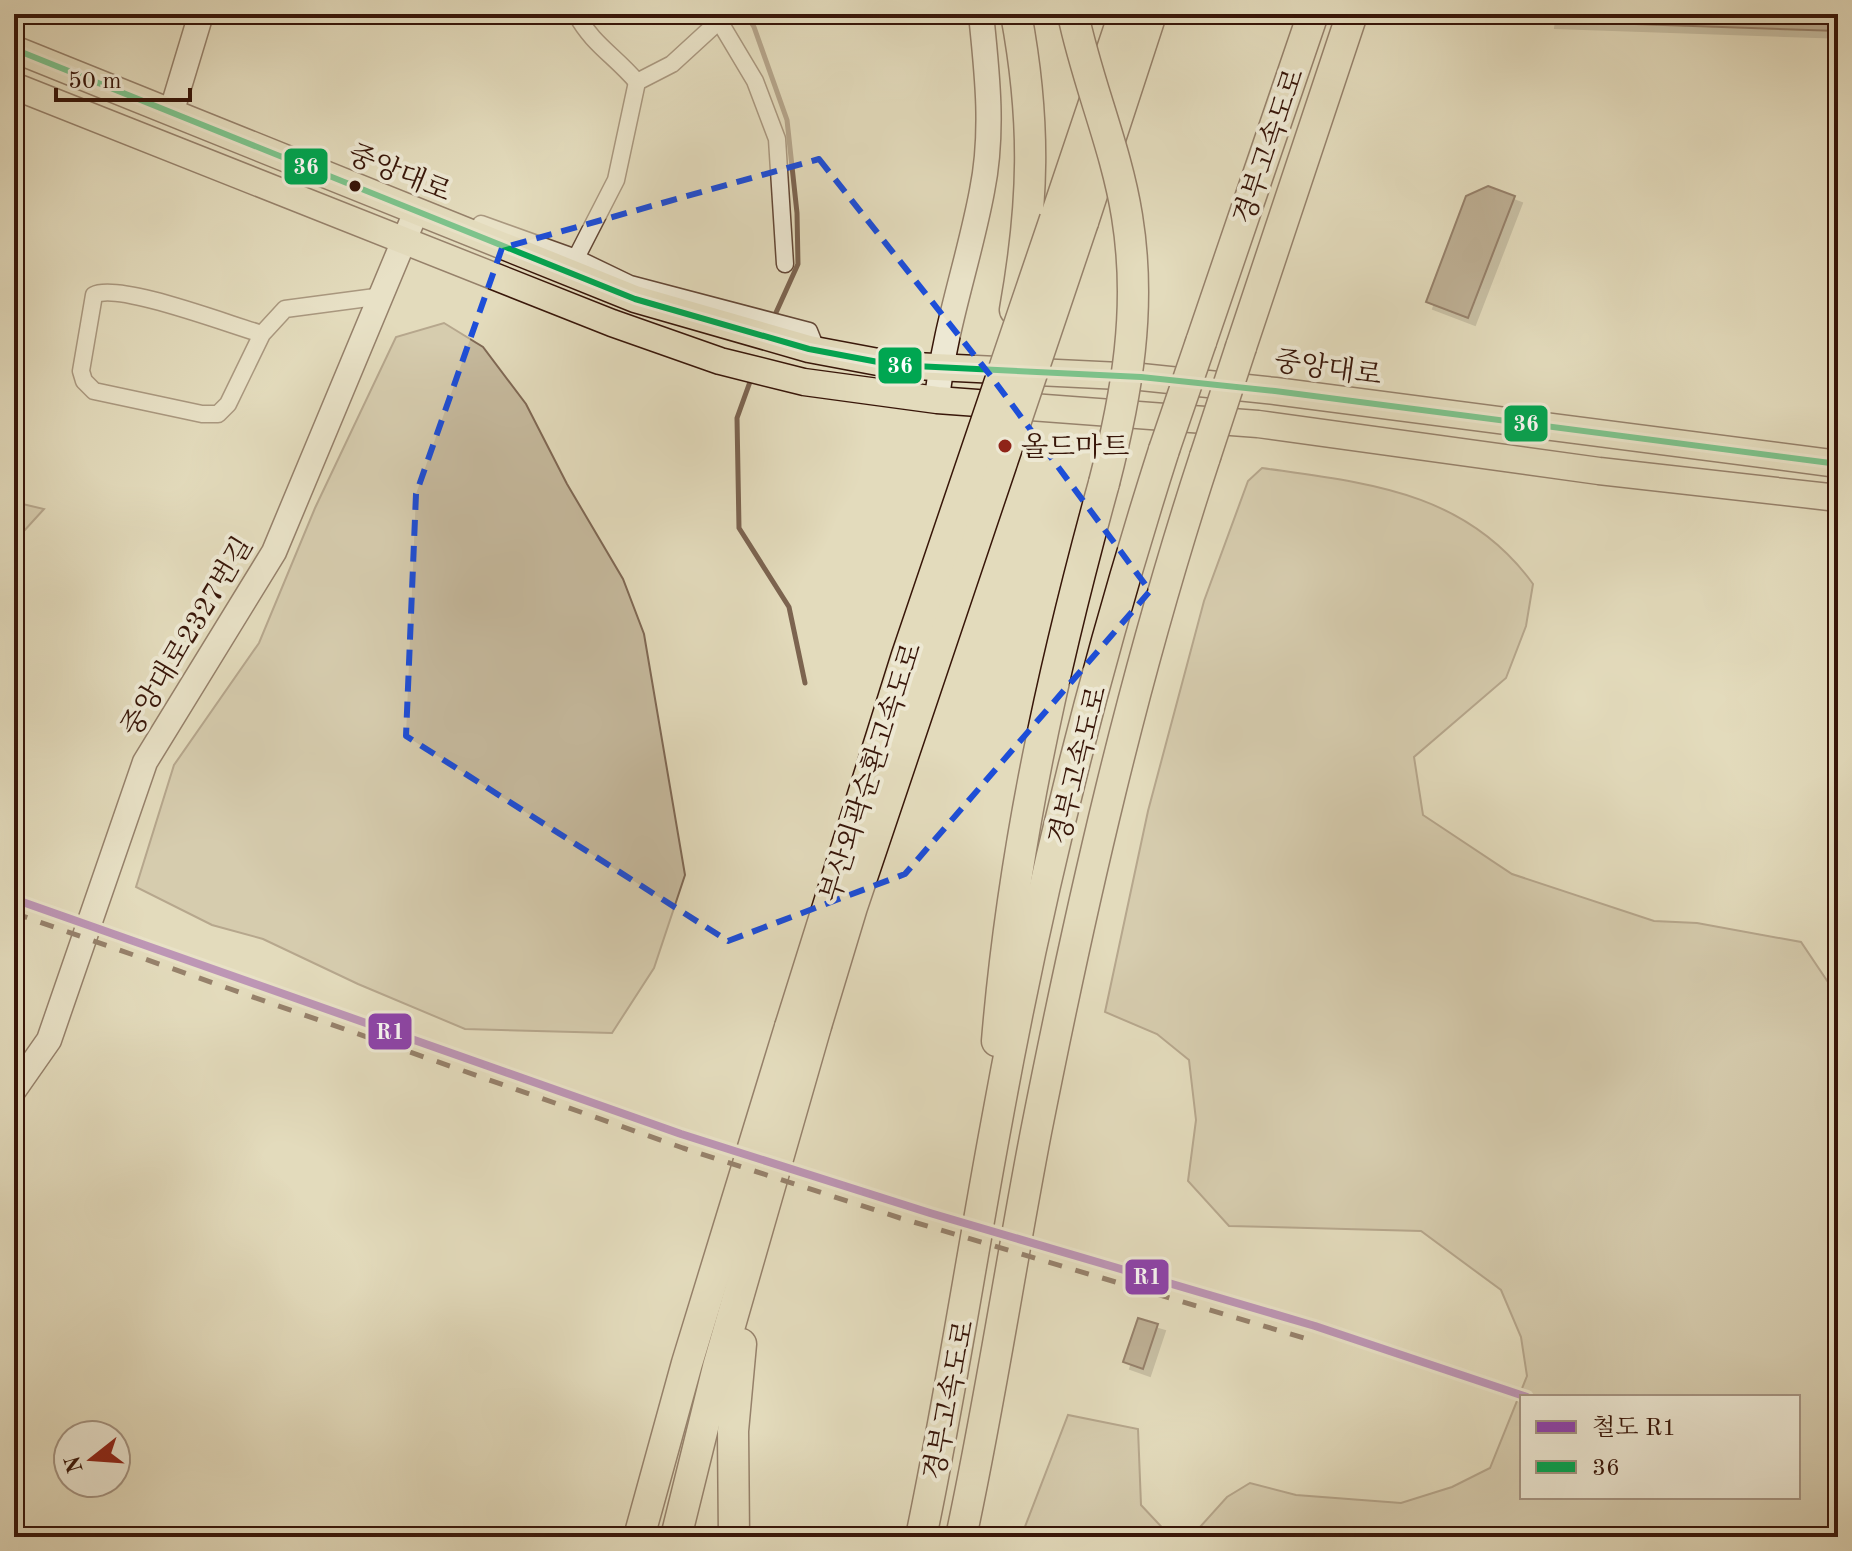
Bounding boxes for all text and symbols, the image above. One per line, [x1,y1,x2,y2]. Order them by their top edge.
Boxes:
scale bar [56,52,190,102]
street label: 경부고속도로 [1228,65,1310,228]
text: 50 m [68,70,122,94]
street label: 중앙대로 [343,140,455,208]
line badge: 36 [283,147,329,186]
text: 36 [293,157,319,179]
unlabelled marker [347,178,363,194]
line badge: 36 [877,346,923,385]
street label: 중앙대로 [1272,347,1383,391]
text: 36 [887,356,913,378]
line badge: 36 [1503,404,1549,443]
text: 36 [1513,414,1539,436]
place label: 올드마트 [1021,433,1129,463]
marker: 올드마트 [996,437,1014,455]
street label: 중앙대로2327번길 [116,532,259,742]
street label: 부산외곽순환고속도로 [815,639,928,906]
street label: 경부고속도로 [1044,683,1113,848]
line badge: R1 [367,1012,413,1051]
text: R1 [376,1022,404,1044]
line badge: R1 [1124,1258,1170,1296]
text: R1 [1133,1267,1161,1289]
street label: 경부고속도로 [919,1318,980,1483]
legend [1520,1395,1800,1499]
text: 철도 R1 [1592,1415,1676,1441]
north arrow [52,1419,132,1499]
text: N [62,1453,88,1476]
text: 36 [1592,1457,1620,1481]

